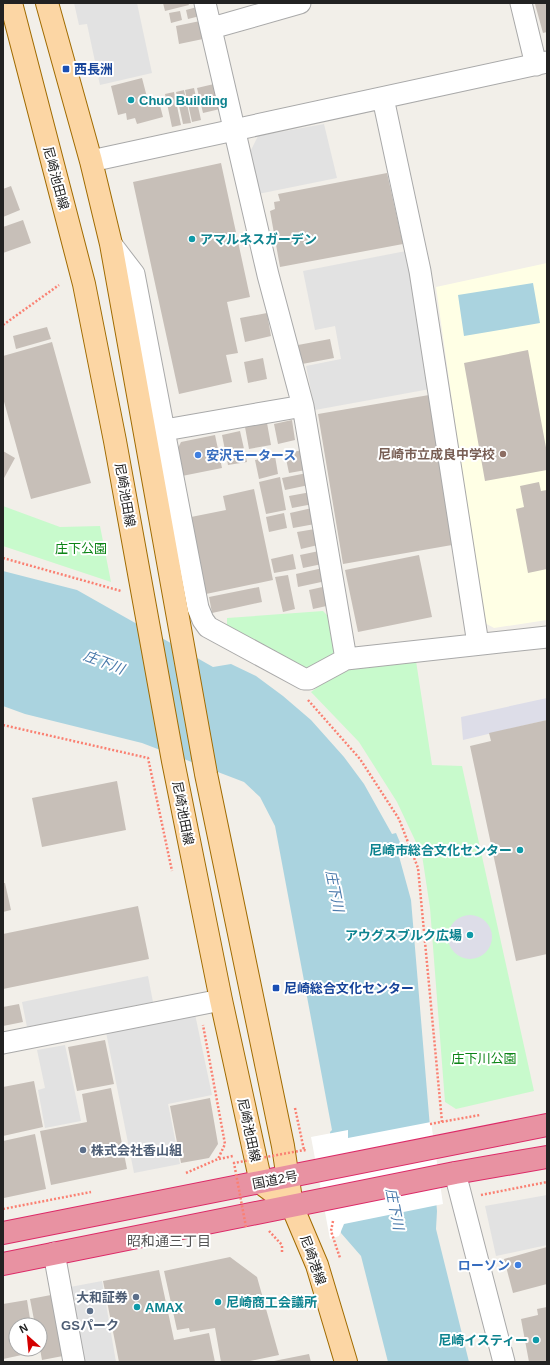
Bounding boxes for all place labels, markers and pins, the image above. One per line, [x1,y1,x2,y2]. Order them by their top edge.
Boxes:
place label: 西長洲 [74,62,113,77]
marker: 西長洲 [61,64,71,74]
place label: Chuo Building [139,93,228,108]
marker: Chuo Building [126,95,136,105]
place label: アマルネスガーデン [200,232,317,247]
marker: アマルネスガーデン [187,234,197,244]
place label: 尼崎市立成良中学校 [378,447,495,462]
place label: 安沢モータース [206,448,296,463]
marker: 尼崎市立成良中学校 [498,449,508,459]
marker: 安沢モータース [193,450,203,460]
place label: 尼崎市総合文化センター [369,843,512,858]
marker: 尼崎市総合文化センター [515,845,525,855]
place label: アウグスブルク広場 [345,928,462,943]
marker: アウグスブルク広場 [465,930,475,940]
place label: 尼崎総合文化センター [284,981,414,996]
marker: 尼崎総合文化センター [271,983,281,993]
place label: 株式会社香山組 [91,1143,182,1158]
marker: 株式会社香山組 [78,1145,88,1155]
place label: ローソン [458,1258,510,1273]
marker: ローソン [513,1260,523,1270]
place label: 大和証券 [76,1290,128,1305]
marker: 大和証券 [131,1292,141,1302]
place label: 尼崎商工会議所 [226,1295,317,1310]
marker: 尼崎商工会議所 [213,1297,223,1307]
place label: AMAX [145,1300,184,1315]
marker: AMAX [132,1302,142,1312]
marker: GSパーク [85,1306,95,1316]
place label: GSパーク [61,1318,119,1333]
place label: 尼崎イスティー [438,1333,528,1348]
marker: 尼崎イスティー [531,1335,541,1345]

